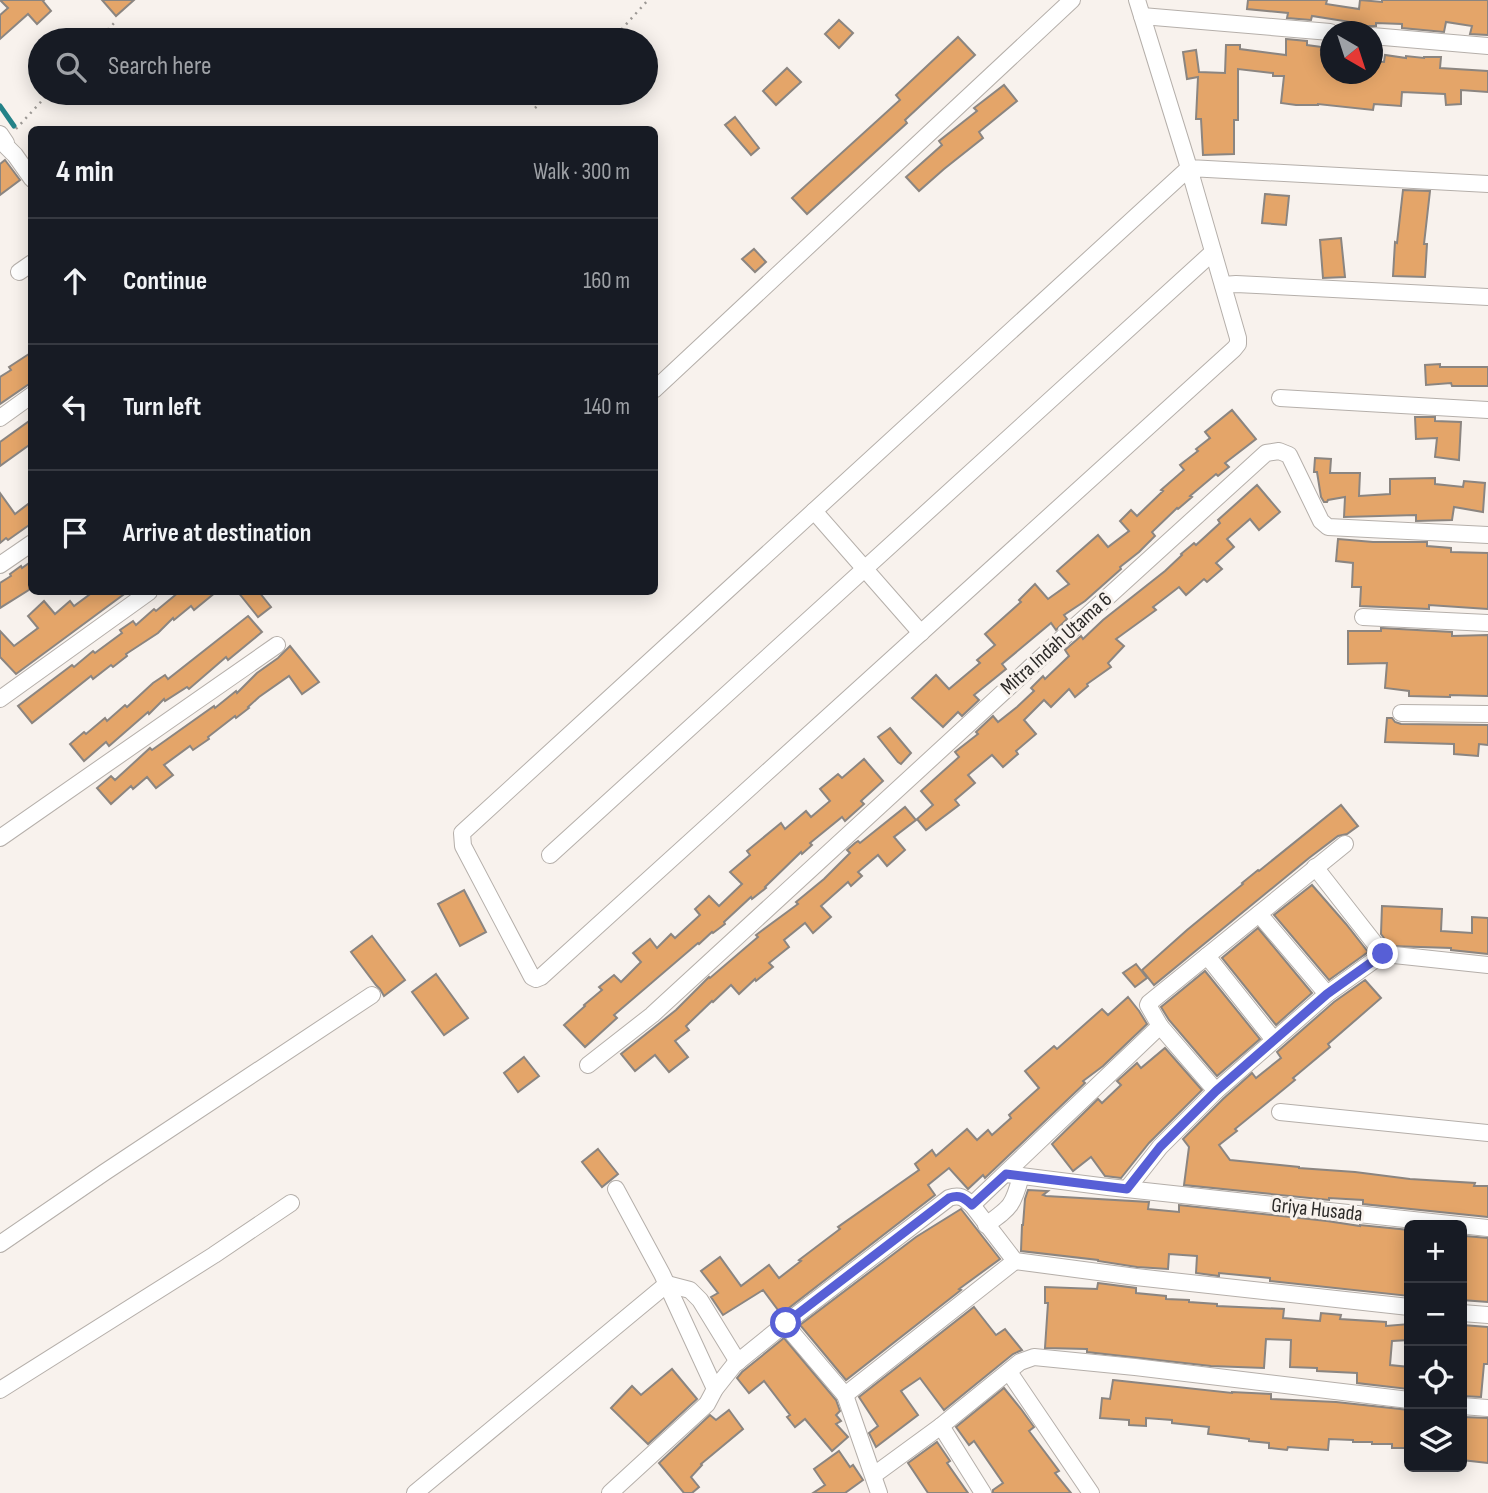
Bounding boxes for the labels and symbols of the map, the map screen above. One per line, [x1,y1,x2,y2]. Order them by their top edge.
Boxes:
north arrow [1320,21,1383,84]
street label: Mitra Indah Utama 6 [996,587,1117,700]
route end [1367,938,1398,969]
street label: Griya Husada [1270,1192,1364,1227]
route start [770,1307,801,1338]

